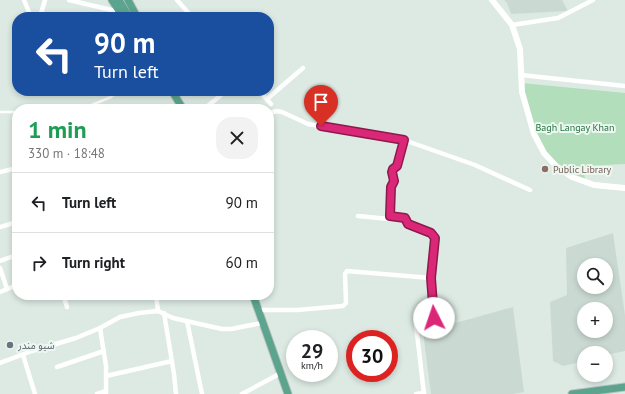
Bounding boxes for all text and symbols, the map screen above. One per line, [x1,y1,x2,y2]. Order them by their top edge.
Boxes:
text: 90 m [94,24,155,61]
icon: left [28,28,80,80]
text: Turn left [94,60,159,83]
pin [304,85,338,126]
icon: arrive [310,91,332,113]
text: 1 min [28,114,87,145]
button: close [216,117,258,159]
park label: Bagh Langay Khan [535,121,615,134]
text: 330 m · 18:48 [28,145,105,162]
place label: Public Library [553,163,612,176]
marker: Public Library [540,164,550,174]
icon: left [28,192,50,214]
text: Turn left [62,193,116,212]
text: 90 m [225,193,258,212]
icon: right [28,252,50,274]
text: Turn right [62,253,125,272]
text: 60 m [225,253,258,272]
map controls [577,258,613,382]
button: search [577,258,613,294]
position arrow [413,297,455,339]
button: + [577,302,613,338]
speed limit sign: 30 [346,330,398,382]
text: 29 [301,338,323,364]
place label: شیو مندر [17,339,55,352]
marker: شیو مندر [5,340,15,350]
button: − [577,346,613,382]
text: km/h [301,359,323,372]

